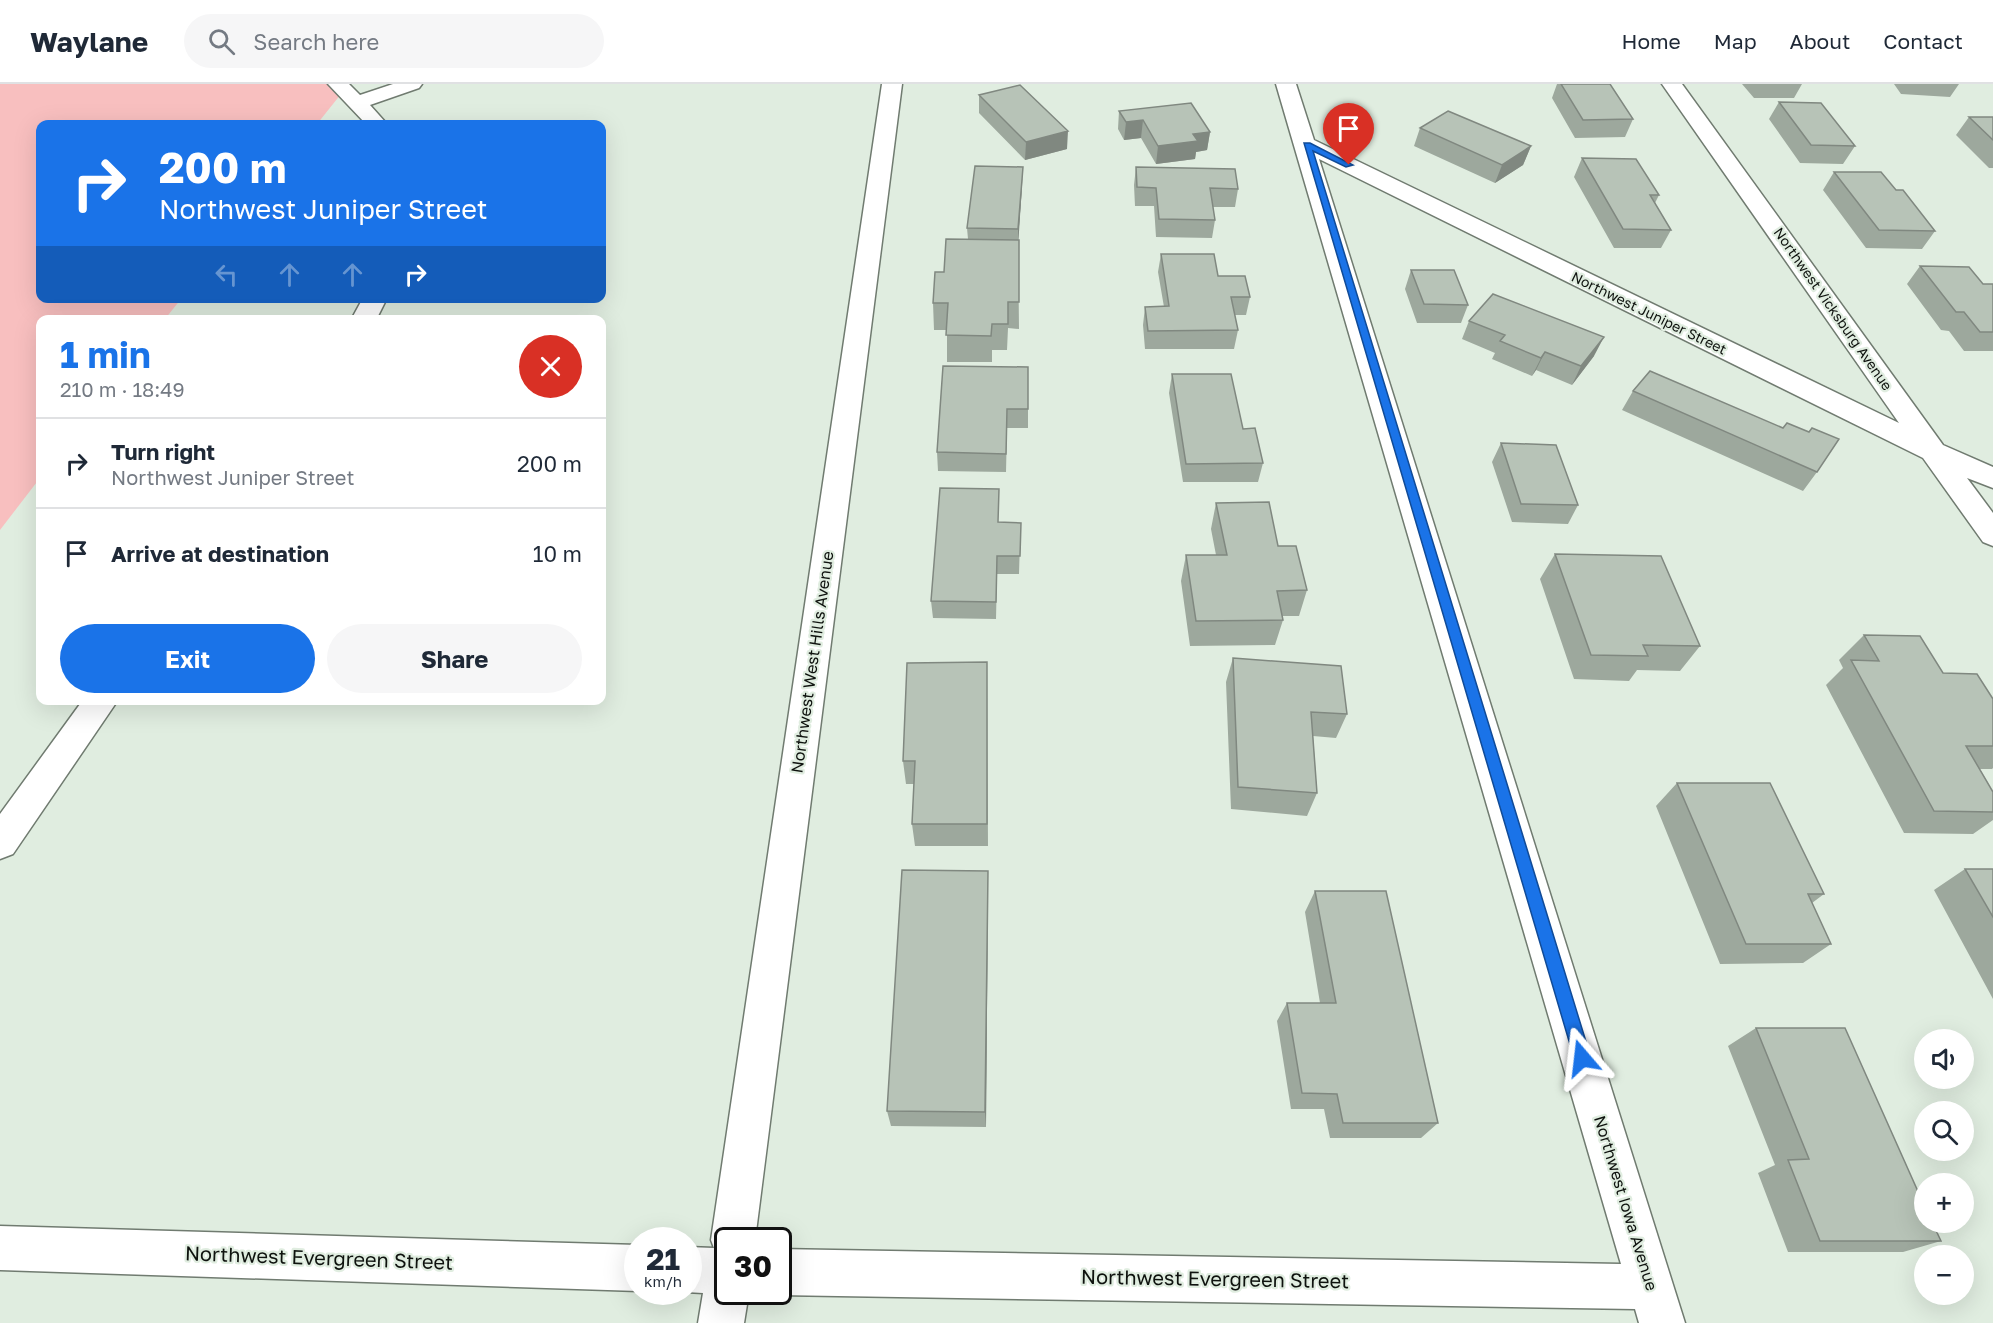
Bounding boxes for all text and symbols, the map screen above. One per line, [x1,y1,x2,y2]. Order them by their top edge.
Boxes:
search box [184,14,604,68]
text: Waylane [30,25,148,58]
icon: search [205,25,238,58]
text: Search here [253,28,379,55]
text: Home [1621,28,1681,54]
text: Map [1714,28,1757,54]
text: About [1790,28,1850,54]
text: Contact [1883,28,1963,54]
pin [1323,103,1374,165]
icon: arrive [1332,112,1365,145]
text: 200 m [159,142,286,192]
icon: right [60,144,138,222]
text: Northwest Juniper Street [159,193,488,225]
street label: Northwest Vicksburg Avenue [1771,224,1896,393]
icon: left [210,258,243,291]
icon: ahead [273,258,306,291]
icon: ahead [336,258,369,291]
icon: right [399,258,432,291]
street label: Northwest Juniper Street [1569,268,1730,358]
text: 1 min [60,333,151,376]
button: close [519,335,582,398]
text: 210 m · 18:49 [60,377,185,401]
text: Turn right [111,438,215,465]
icon: right [60,447,93,480]
text: 200 m [517,450,582,477]
text: Northwest Juniper Street [111,465,354,489]
icon: arrive [60,537,93,570]
text: Arrive at destination [111,540,329,567]
text: 10 m [533,540,582,567]
street label: Northwest West Hills Avenue [787,550,837,774]
button: Exit [60,624,315,693]
button: Share [327,624,582,693]
position arrow [1550,1026,1614,1090]
map controls [1914,1029,1974,1305]
button: sound [1914,1029,1974,1089]
button: search [1914,1101,1974,1161]
street label: Northwest Iowa Avenue [1590,1113,1662,1293]
button: + [1914,1173,1974,1233]
speed limit sign: 30 [714,1227,792,1305]
street label: Northwest Evergreen Street [185,1240,454,1274]
text: 21 [646,1241,680,1277]
button: − [1914,1245,1974,1305]
street label: Northwest Evergreen Street [1081,1264,1349,1292]
text: km/h [644,1272,682,1290]

